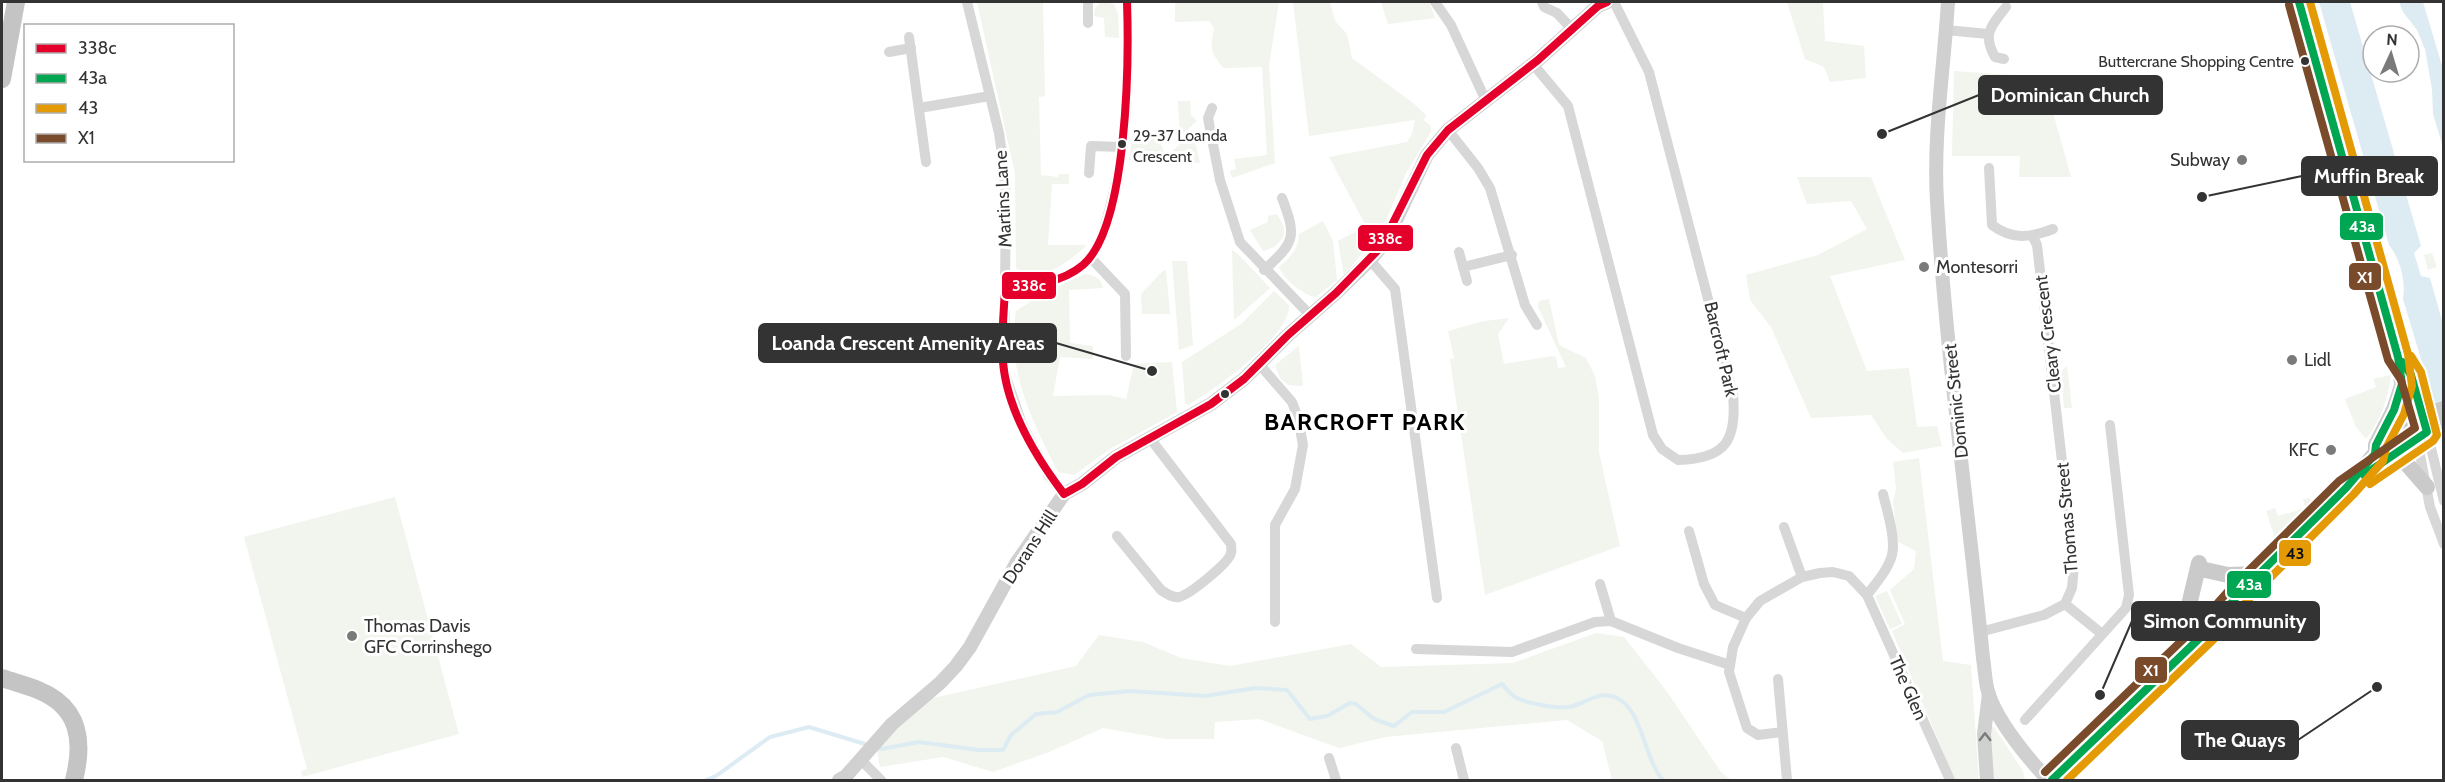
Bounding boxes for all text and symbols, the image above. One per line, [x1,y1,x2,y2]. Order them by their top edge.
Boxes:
legend [24,24,234,162]
north arrow [2361,24,2421,84]
text: N [2386,30,2398,49]
text: 338c [78,37,117,59]
place label: Buttercrane Shopping Centre [2098,52,2294,71]
marker: Buttercrane Shopping Centre [2299,55,2311,67]
text: 43a [78,67,107,89]
callout: Dominican Church [1979,76,2162,114]
text: Dominican Church [1991,83,2150,107]
text: 43 [78,97,98,119]
place label: 29-37 Loanda Crescent [1133,126,1228,166]
text: X1 [78,127,95,149]
marker: 29-37 Loanda Crescent [1116,138,1128,150]
place label: Subway [2170,149,2230,171]
street label: Martins Lane [989,150,1017,248]
marker: Subway [2235,153,2249,167]
callout: Muffin Break [2302,157,2437,195]
text: Muffin Break [2314,164,2425,188]
line badge: 43a [2339,212,2384,241]
text: 43a [2349,217,2375,236]
line badge: 338c [1357,224,1414,252]
text: 338c [1368,229,1402,248]
place label: Montesorri [1936,256,2018,278]
marker: Montesorri [1917,260,1931,274]
line badge: X1 [2348,262,2382,291]
text: X1 [2356,268,2373,287]
line badge: 338c [1001,271,1057,300]
street label: Cleary Crescent [2030,274,2066,394]
text: 338c [1012,276,1046,295]
street label: Barcroft Park [1699,299,1743,400]
callout: Loanda Crescent Amenity Areas [759,324,1056,362]
text: Loanda Crescent Amenity Areas [772,331,1044,355]
street label: Dominic Street [1939,343,1973,459]
place label: Lidl [2304,349,2332,371]
marker: Lidl [2285,353,2299,367]
unlabelled marker [1219,388,1231,400]
district label: BARCROFT PARK [1264,407,1466,436]
place label: KFC [2288,439,2319,461]
marker: KFC [2324,443,2338,457]
street label: Thomas Street [2051,462,2083,574]
street label: Dorans Hill [998,505,1062,588]
line badge: 43 [2278,539,2312,567]
text: 43 [2286,544,2304,563]
line badge: 43a [2226,570,2272,599]
text: 43a [2236,575,2262,594]
callout: Simon Community [2132,602,2319,640]
text: Simon Community [2143,609,2307,633]
place label: Thomas Davis GFC Corrinshego [364,615,492,658]
marker: Thomas Davis GFC Corrinshego [345,629,359,643]
street label: The Glen [1884,652,1932,724]
line badge: X1 [2134,656,2168,684]
text: X1 [2142,661,2159,680]
callout: The Quays [2182,721,2298,759]
text: The Quays [2194,728,2286,752]
one-way arrow [1979,733,1991,742]

